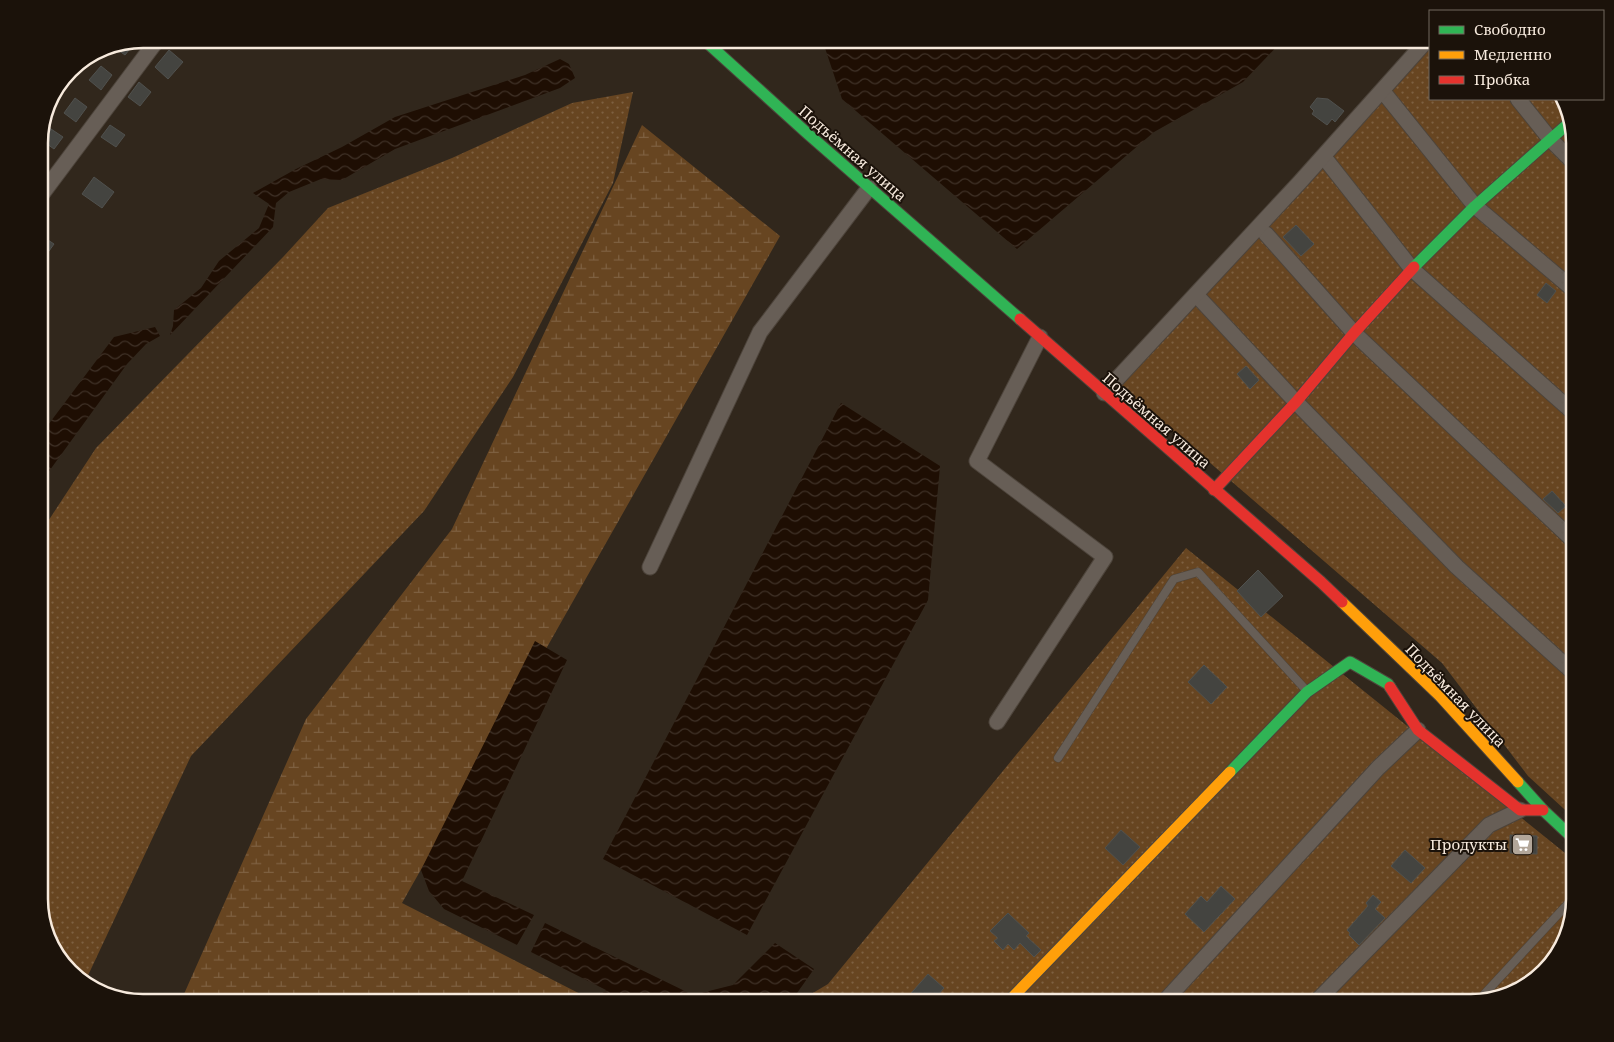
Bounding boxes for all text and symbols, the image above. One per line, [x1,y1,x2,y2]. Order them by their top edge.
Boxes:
legend [1429,10,1604,100]
text: Свободно [1474,19,1546,39]
text: Медленно [1474,44,1552,64]
text: Пробка [1474,69,1530,89]
street label: Подъёмная улица [795,101,911,205]
street label: Подъёмная улица [1099,368,1215,472]
street label: Подъёмная улица [1401,639,1511,751]
supermarket icon: Продукты [1511,832,1535,856]
place label: Продукты [1430,834,1507,854]

